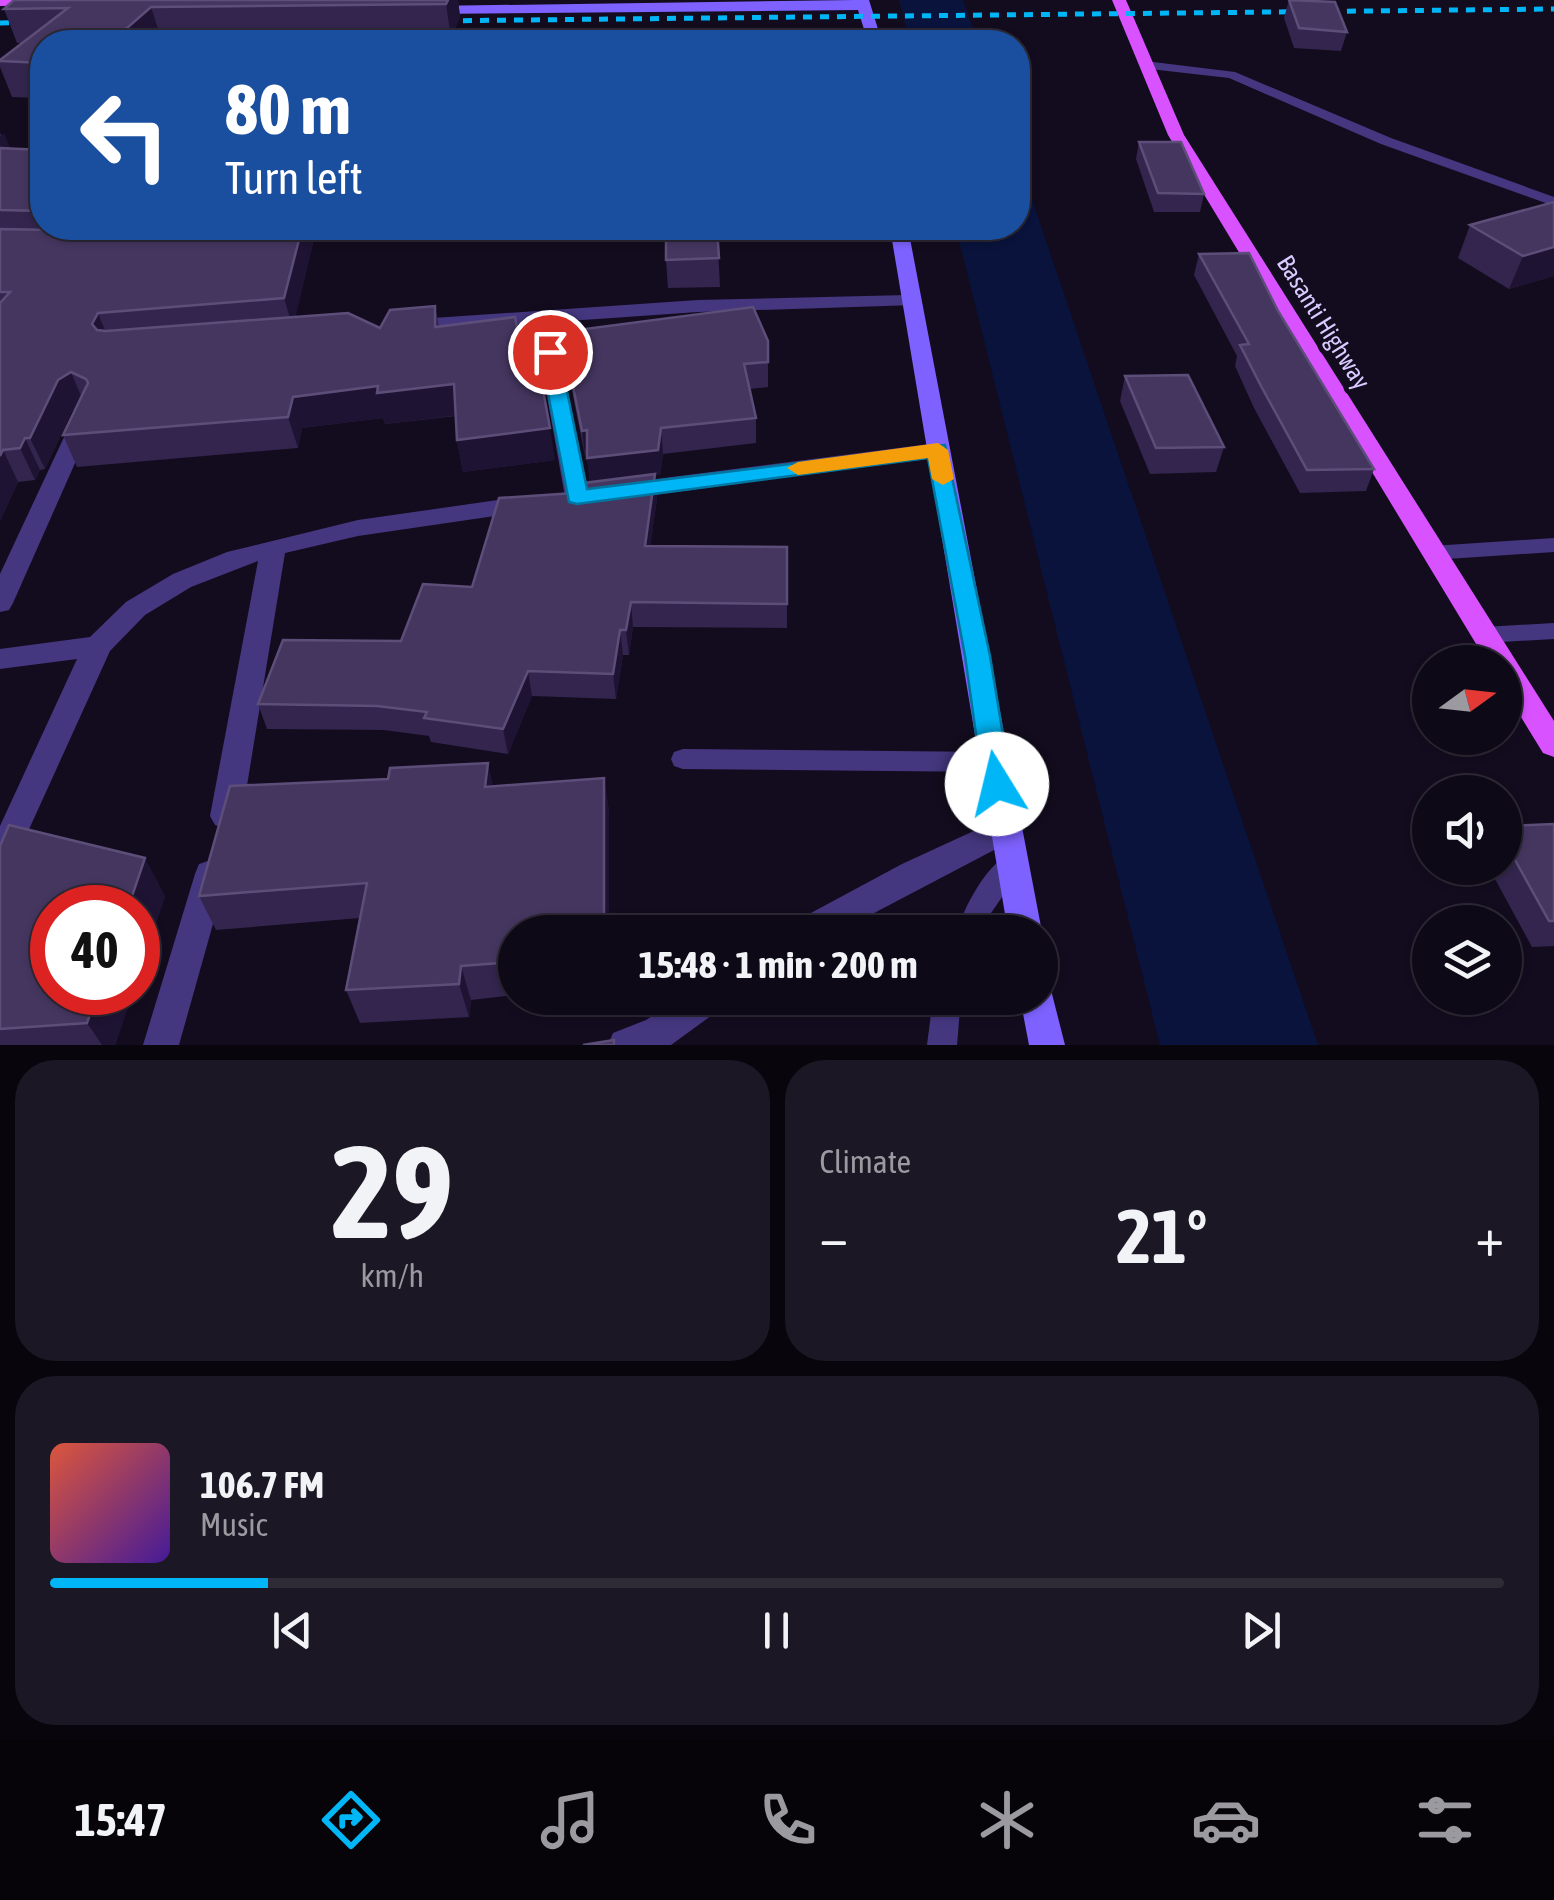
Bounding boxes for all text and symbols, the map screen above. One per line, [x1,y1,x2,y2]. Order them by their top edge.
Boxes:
text: 80 m [225,69,351,149]
icon: left [60,70,190,200]
text: Turn left [225,152,363,204]
street label: Basanti Highway [1272,250,1376,394]
pin [508,310,593,395]
icon: arrive [523,325,578,380]
north arrow [1412,645,1522,755]
map controls [1412,645,1522,1015]
position arrow [945,732,1049,836]
button: sound [1412,775,1522,885]
speed limit sign: 40 [30,885,160,1015]
button: layers [1412,905,1522,1015]
text: 15:48 · 1 min · 200 m [638,943,918,986]
text: 29 [331,1117,453,1266]
text: Climate [820,1143,911,1180]
text: 21° [1116,1193,1207,1279]
text: − [820,1205,848,1268]
text: + [1475,1205,1504,1268]
text: km/h [361,1257,424,1294]
text: 106.7 FM [200,1463,324,1506]
text: Music [200,1506,267,1543]
icon: previous [265,1603,320,1658]
icon: pause [749,1603,804,1658]
icon: next [1234,1603,1289,1658]
icon: directions [316,1785,386,1855]
icon: music [535,1785,605,1855]
icon: phone [753,1785,823,1855]
icon: climate [972,1785,1042,1855]
icon: car [1191,1785,1261,1855]
icon: filters [1410,1785,1480,1855]
text: 15:47 [74,1794,167,1846]

